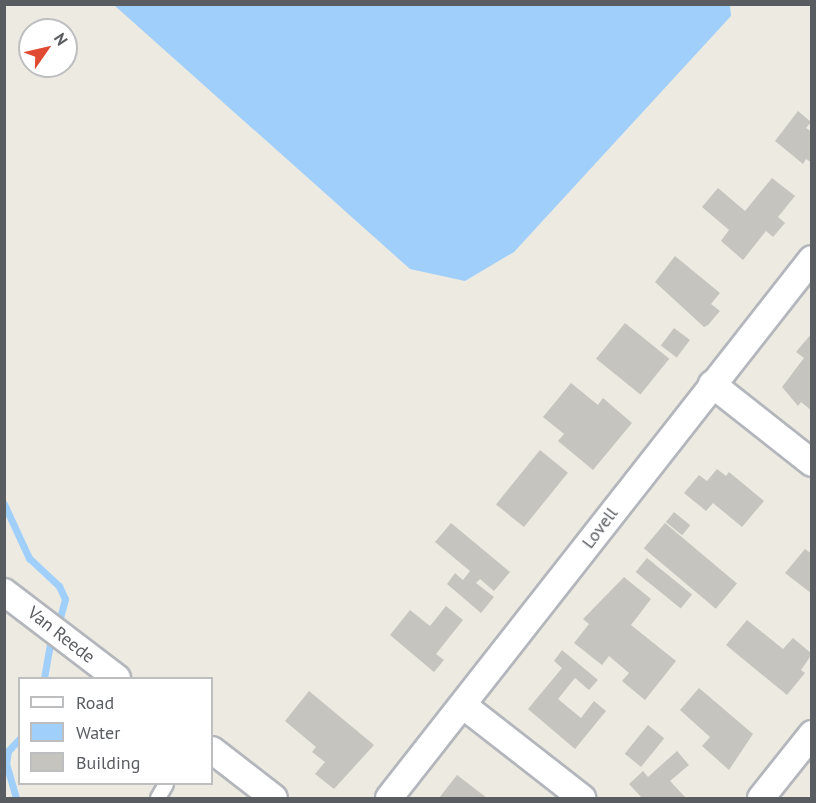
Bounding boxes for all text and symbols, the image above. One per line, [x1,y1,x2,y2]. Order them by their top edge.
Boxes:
north arrow [18,18,78,78]
text: N [50,29,72,49]
street label: Lovell [578,503,622,553]
street label: Van Reede [23,602,99,668]
legend [18,677,213,785]
text: Road [76,691,114,714]
text: Water [76,721,120,744]
text: Building [76,751,140,774]

